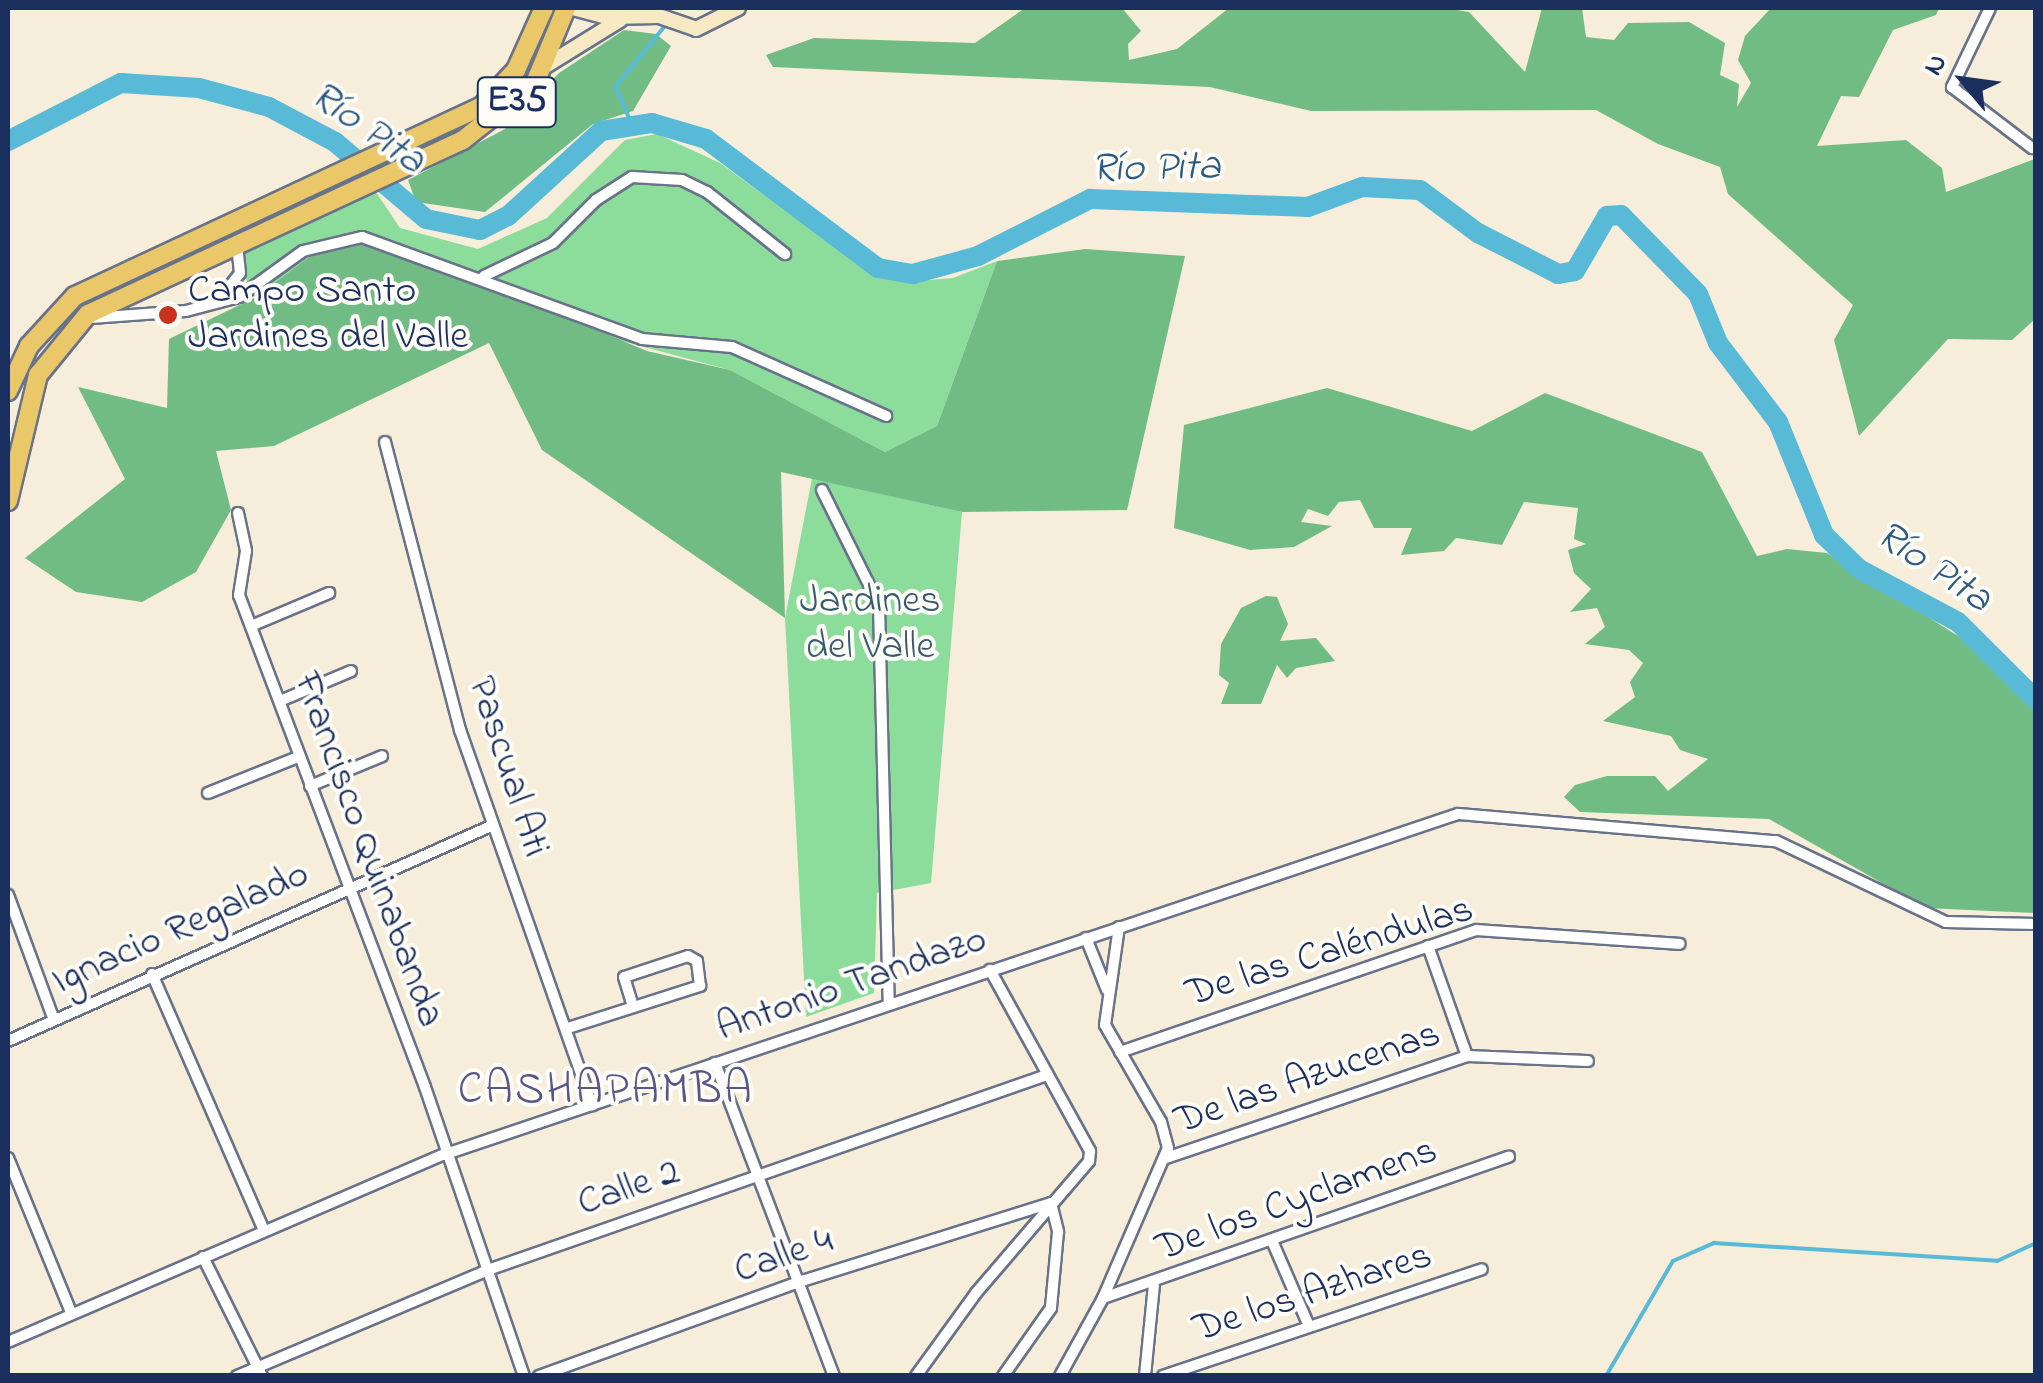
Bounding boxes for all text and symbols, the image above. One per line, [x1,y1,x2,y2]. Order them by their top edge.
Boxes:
north arrow [1913,30,2013,130]
text: N [1914,47,1959,83]
road number: E35 [474,69,560,135]
water label: Río Pita [300,71,434,187]
water label: Río Pita [1091,143,1221,195]
place label: Campo Santo Jardines del Valle [188,268,468,362]
marker: Campo Santo Jardines del Valle [157,304,179,326]
water label: Río Pita [1865,511,2001,625]
park label: Jardines del Valle [799,578,941,672]
street label: Francisco Quinabanda [281,666,453,1034]
street label: Pascual Ati [455,671,559,863]
street label: Ignacio Regalado [45,851,317,1007]
street label: De las Caléndulas [1181,887,1479,1019]
street label: Antonio Tandazo [711,916,993,1054]
street label: De las Azucenas [1169,1011,1447,1147]
district label: CASHAPAMBA [458,1065,754,1119]
street label: De los Cyclamens [1150,1128,1444,1274]
street label: Calle 2 [572,1149,686,1229]
street label: Calle 4 [728,1218,840,1296]
street label: De los Azhares [1188,1233,1438,1355]

